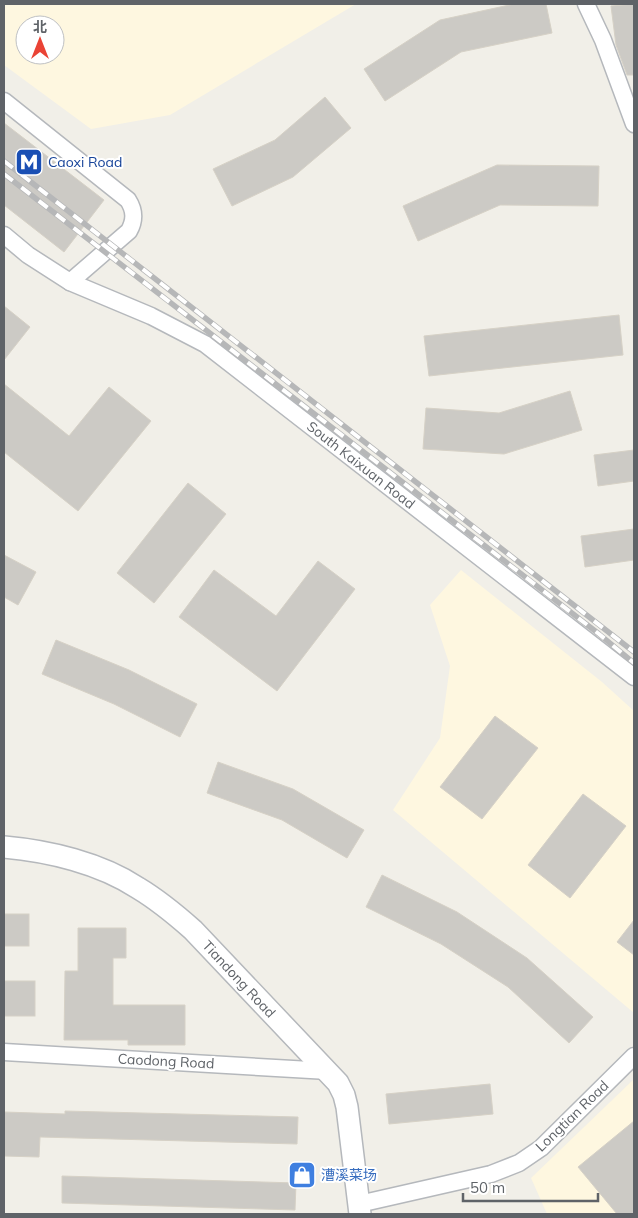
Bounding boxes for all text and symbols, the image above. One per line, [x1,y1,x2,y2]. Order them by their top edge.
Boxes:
north arrow [15,15,65,65]
text: 北 [33,18,47,36]
metro station icon: Caoxi Road [14,147,44,177]
place label: Caoxi Road [48,153,122,171]
street label: South Kaixuan Road [303,417,419,513]
street label: Tiandong Road [199,937,279,1021]
street label: Caodong Road [117,1049,215,1073]
street label: Longtian Road [532,1077,612,1155]
shop icon: 漕溪菜场 [287,1160,317,1190]
place label: 漕溪菜场 [321,1166,377,1184]
scale bar [463,1170,598,1202]
text: 50 m [470,1178,505,1197]

